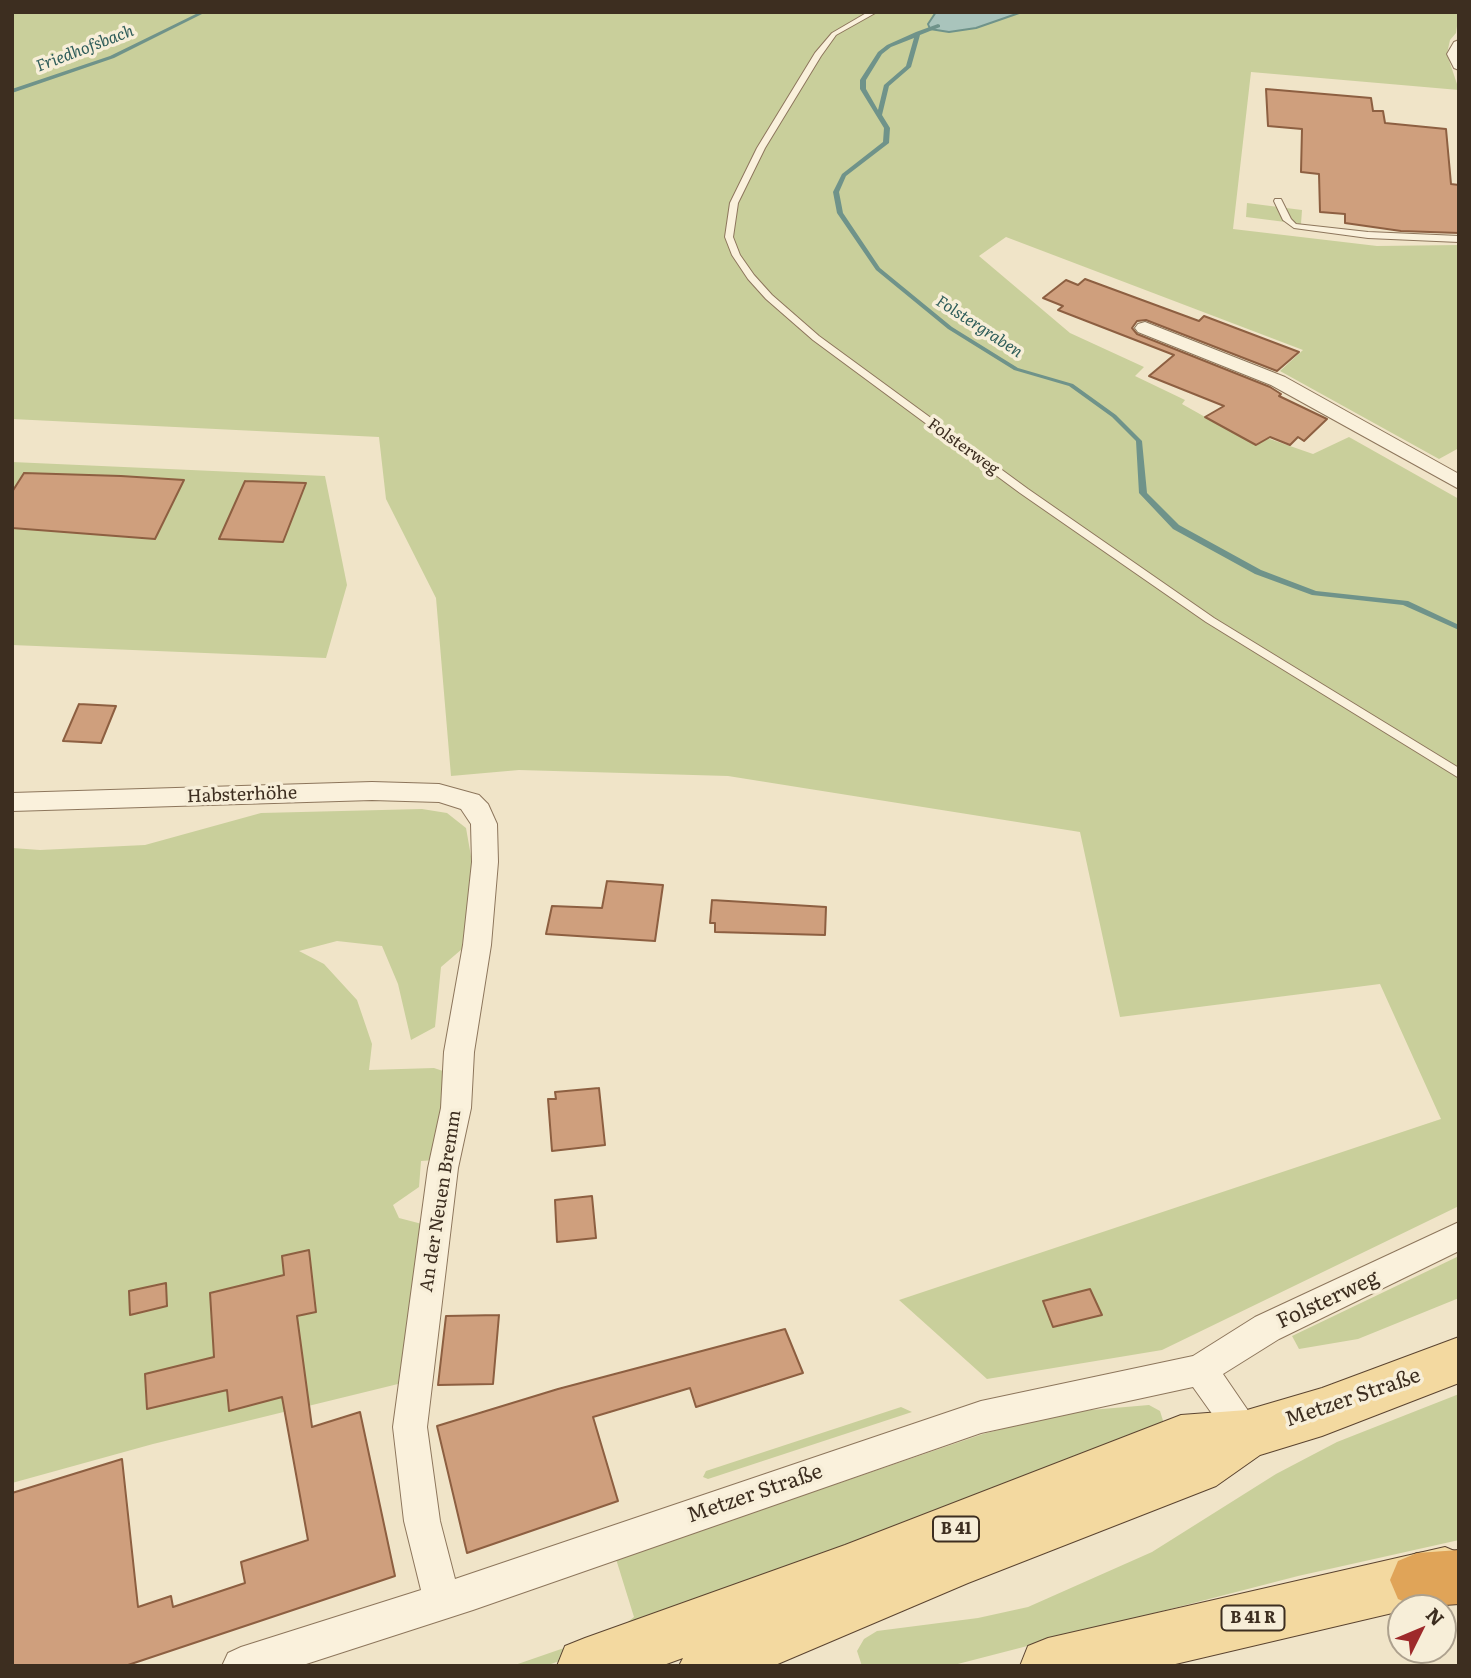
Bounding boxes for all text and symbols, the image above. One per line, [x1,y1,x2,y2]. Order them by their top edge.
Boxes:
water label: Friedhofsbach [34,22,136,76]
water label: Folstergraben [932,292,1026,362]
street label: Folsterweg [924,415,1002,479]
street label: Habsterhöhe [186,782,298,808]
street label: An der Neuen Bremm [416,1108,466,1294]
street label: Folsterweg [1273,1265,1383,1335]
street label: Metzer Straße [1282,1363,1424,1433]
street label: Metzer Straße [684,1459,826,1529]
road number: B 41 [933,1516,979,1541]
north arrow [1387,1594,1457,1664]
text: N [1420,1601,1452,1631]
road number: B 41 R [1222,1606,1284,1630]

